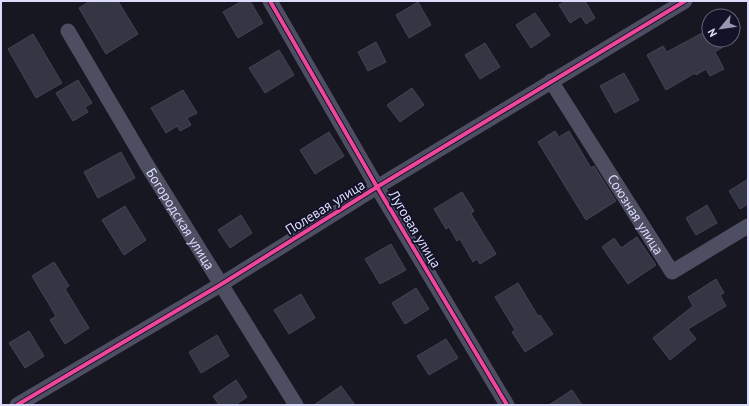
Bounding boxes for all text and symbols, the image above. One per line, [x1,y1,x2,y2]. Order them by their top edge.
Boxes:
north arrow [701,8,741,48]
text: N [704,26,720,39]
street label: Богородская улица [142,165,219,273]
street label: Союзная улица [603,171,668,258]
street label: Полевая улица [282,175,368,239]
street label: Луговая улица [384,186,445,271]

